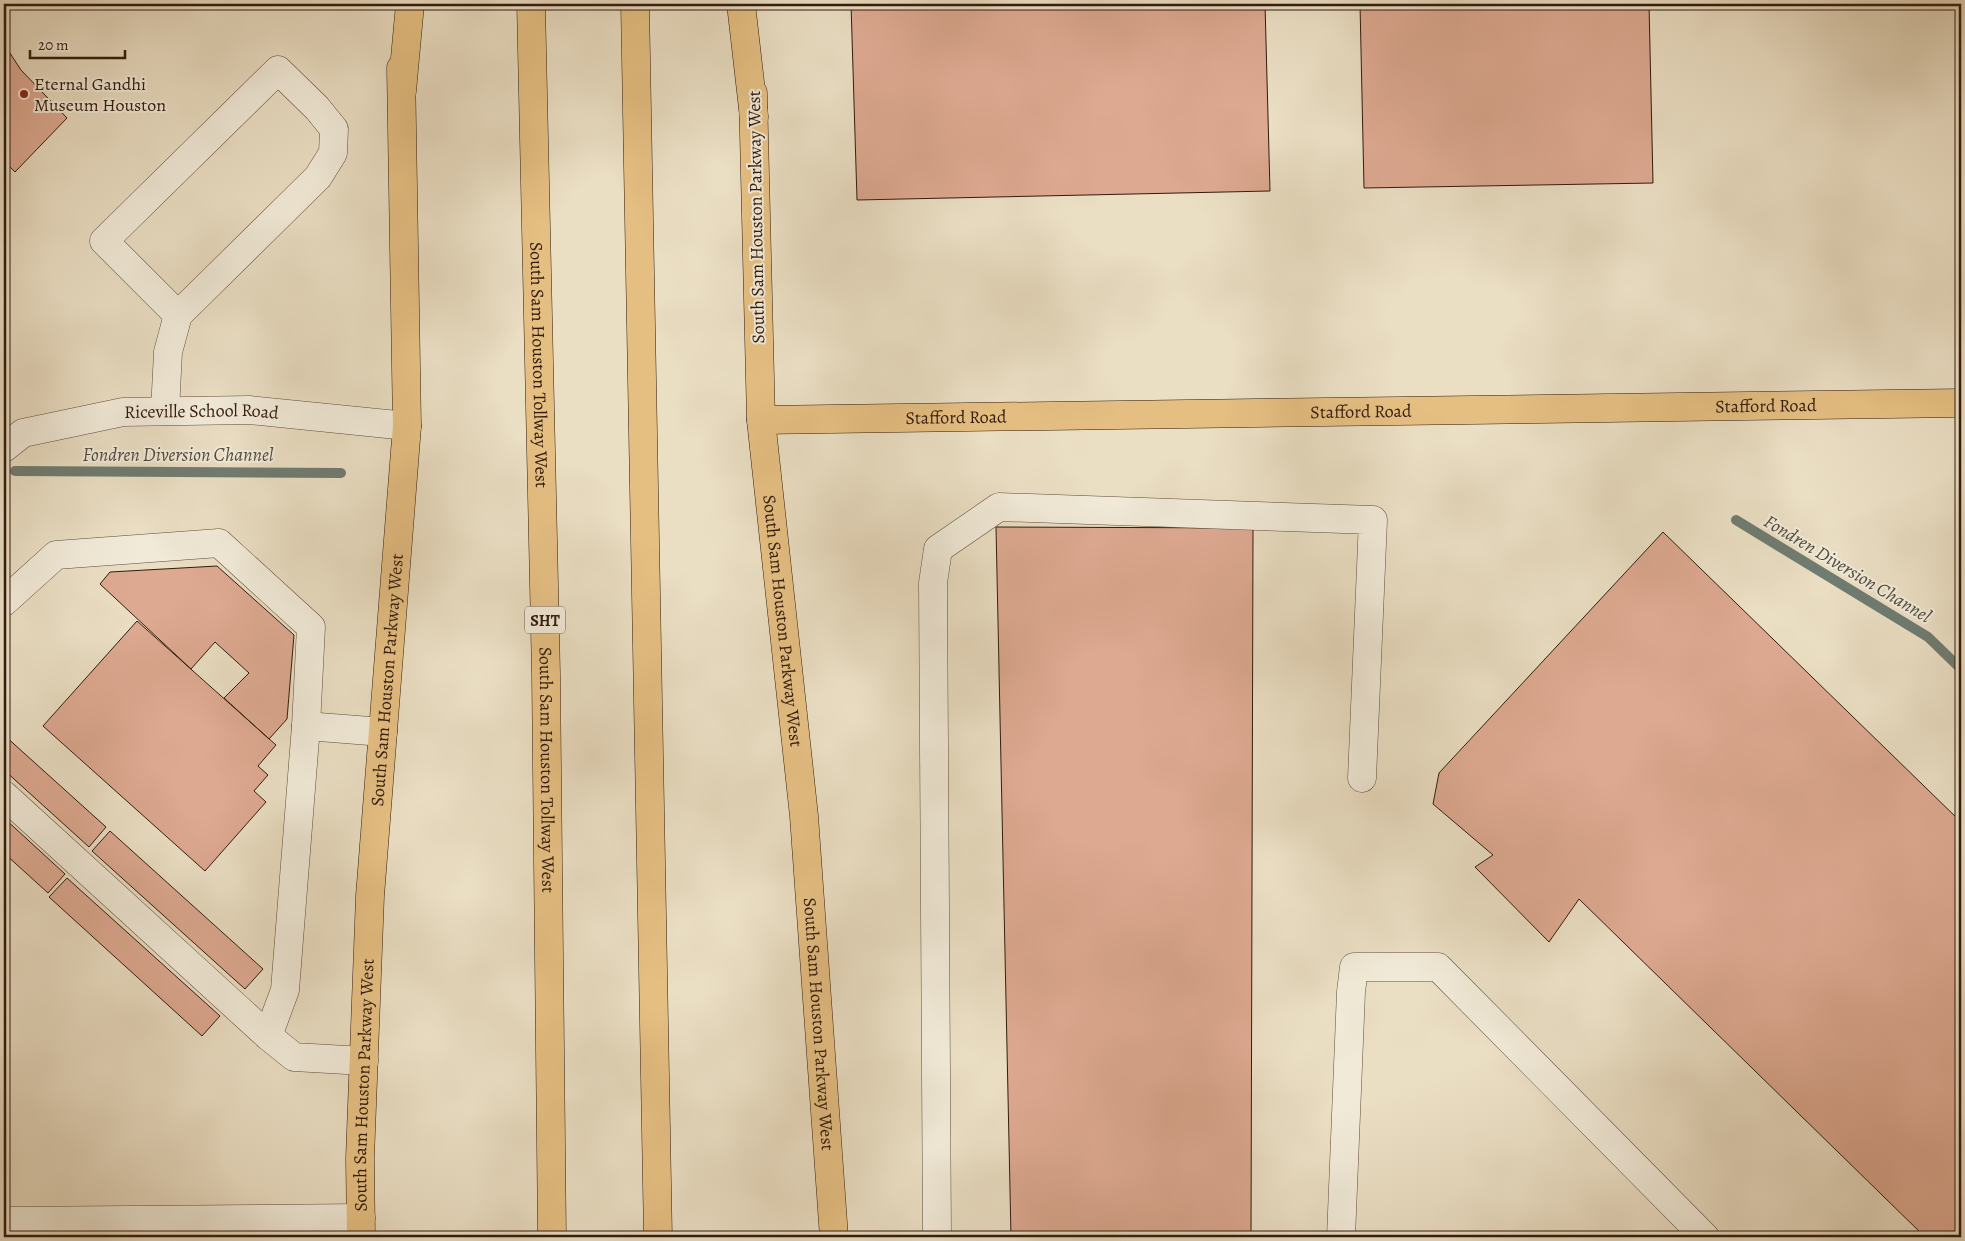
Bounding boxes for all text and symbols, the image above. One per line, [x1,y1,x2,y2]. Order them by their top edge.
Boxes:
scale bar [30,28,125,60]
text: 20 m [38,35,69,55]
place label: Eternal Gandhi Museum Houston [34,72,166,117]
marker: Eternal Gandhi Museum Houston [18,88,30,100]
street label: South Sam Houston Parkway West [742,90,770,344]
street label: South Sam Houston Tollway West [524,242,554,488]
street label: Stafford Road [1715,393,1817,418]
street label: Riceville School Road [124,398,280,425]
street label: Stafford Road [1310,399,1412,424]
street label: Stafford Road [905,405,1007,430]
water label: Fondren Diversion Channel [83,442,274,468]
street label: South Sam Houston Parkway West [757,493,808,748]
water label: Fondren Diversion Channel [1759,509,1936,629]
street label: South Sam Houston Parkway West [365,553,409,807]
road number: SHT [525,606,565,634]
street label: South Sam Houston Tollway West [533,647,560,893]
street label: South Sam Houston Parkway West [798,897,840,1151]
street label: South Sam Houston Parkway West [348,958,380,1212]

